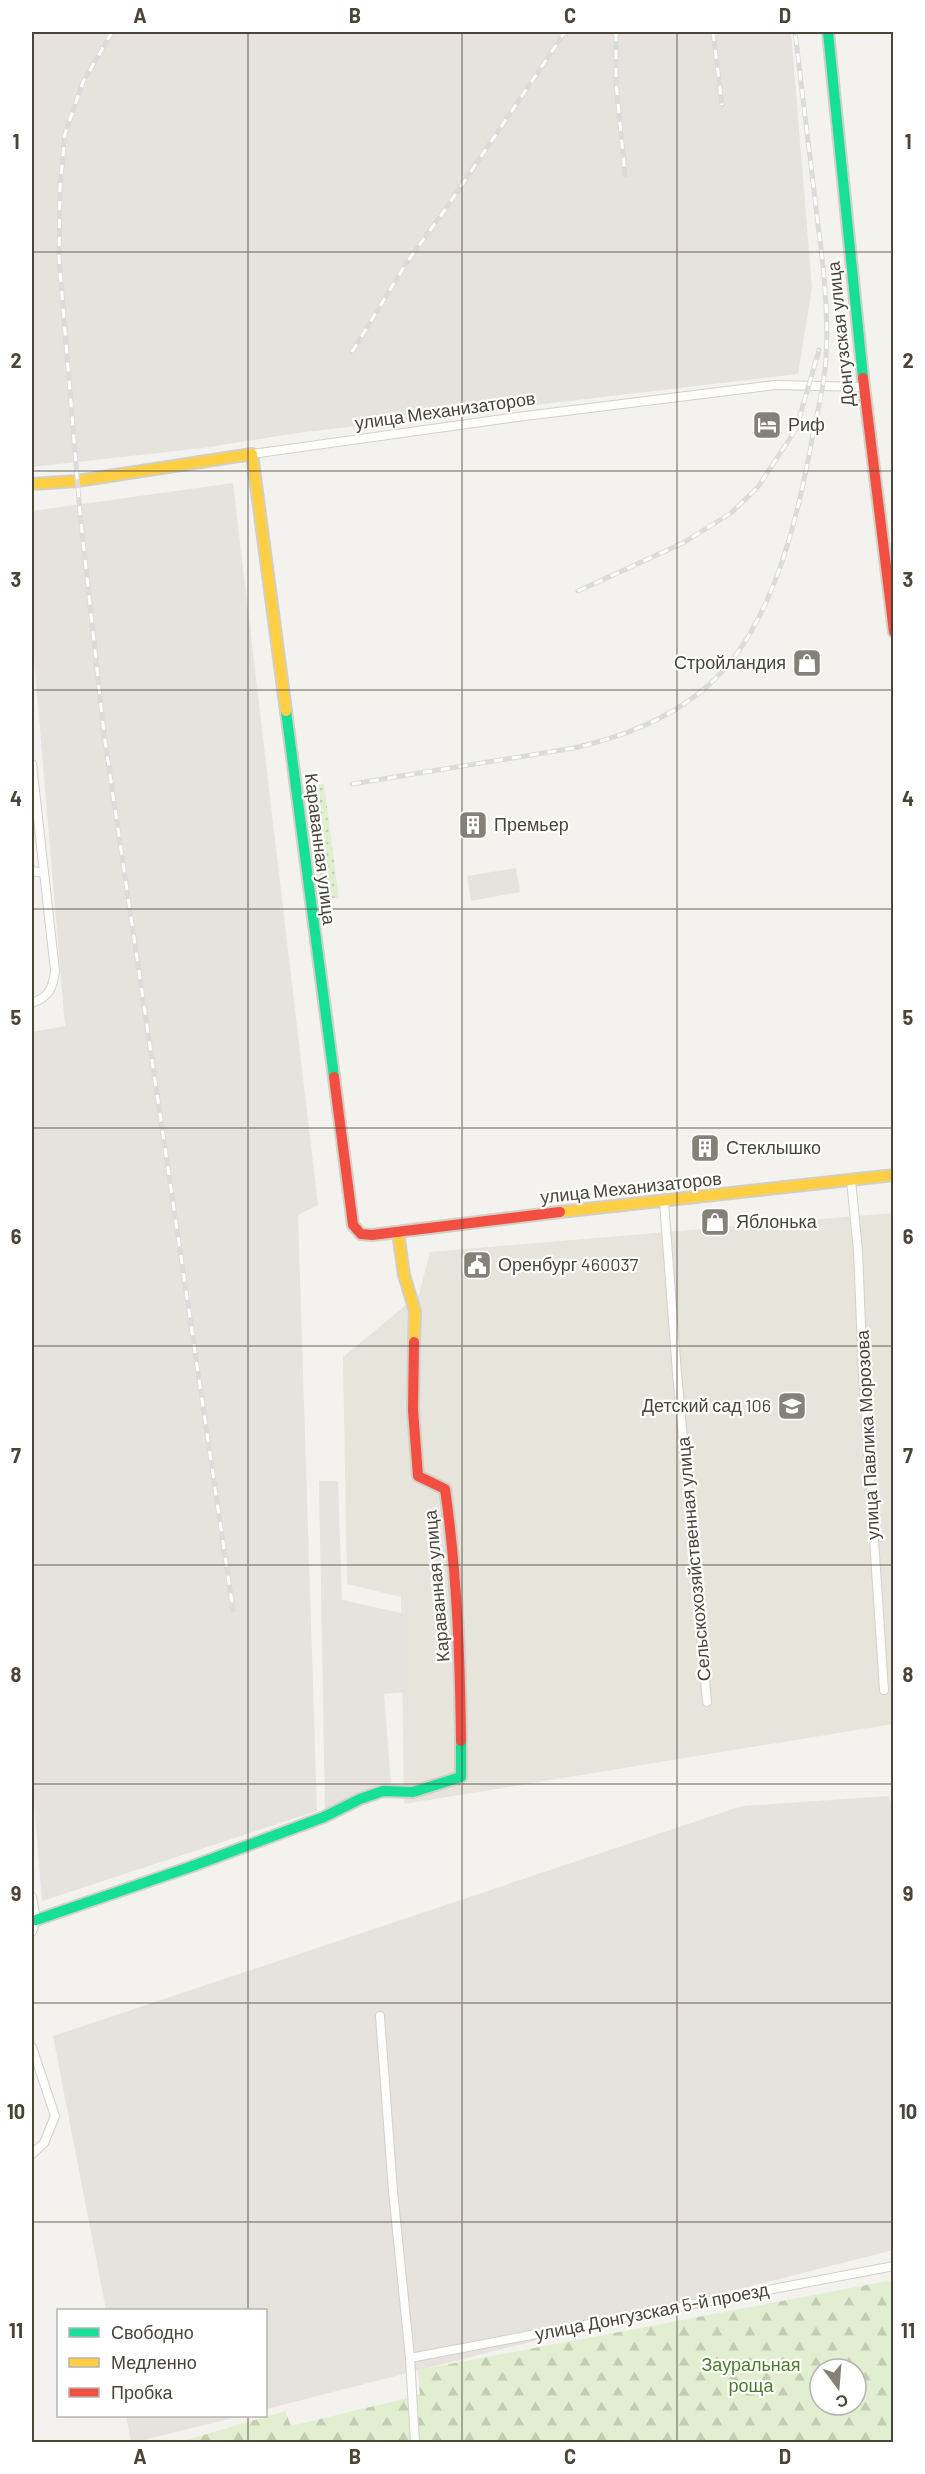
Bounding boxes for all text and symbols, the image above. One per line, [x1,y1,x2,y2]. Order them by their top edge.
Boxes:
text: A [133,3,147,27]
text: B [349,3,361,27]
text: C [564,3,576,27]
text: D [779,3,791,27]
text: 1 [12,129,20,153]
text: 1 [904,129,912,153]
street label: Донгузская улица [821,259,859,408]
text: 2 [10,348,22,372]
text: 2 [902,348,914,372]
street label: улица Механизаторов [353,386,537,434]
hotel icon: Риф [751,409,783,441]
place label: Риф [788,413,825,435]
text: 3 [11,567,21,591]
text: 3 [903,567,913,591]
shop icon: Стройландия [791,647,823,679]
place label: Стройландия [674,651,786,673]
street label: Караванная улица [301,772,341,927]
text: 4 [10,786,22,810]
text: 4 [902,786,914,810]
building icon: Премьер [457,809,489,841]
place label: Премьер [494,813,569,835]
text: 5 [11,1005,22,1029]
text: 5 [903,1005,914,1029]
building icon: Стеклышко [689,1132,721,1164]
place label: Стеклышко [726,1136,821,1158]
street label: улица Механизаторов [539,1167,723,1207]
shop icon: Яблонька [699,1206,731,1238]
place label: Яблонька [736,1210,818,1232]
text: 6 [11,1224,22,1248]
text: 6 [903,1224,914,1248]
public building icon: Оренбург 460037 [461,1249,493,1281]
place label: Оренбург 460037 [498,1253,639,1275]
street label: улица Павлика Морозова [850,1329,883,1541]
school or university icon: Детский сад 106 [776,1390,808,1422]
place label: Детский сад 106 [642,1394,771,1416]
street label: Сельскохозяйственная улица [671,1435,715,1682]
text: 7 [11,1443,21,1467]
text: 7 [903,1443,913,1467]
street label: Караванная улица [418,1508,454,1663]
text: 8 [11,1662,22,1686]
text: 8 [903,1662,914,1686]
text: 9 [11,1881,21,1905]
text: 9 [903,1881,913,1905]
text: 10 [7,2099,25,2123]
text: 10 [899,2099,917,2123]
street label: улица Донгузская 5-й проезд [533,2277,771,2344]
legend [57,2309,267,2417]
text: 11 [9,2318,23,2342]
text: 11 [901,2318,915,2342]
text: Свободно [111,2321,194,2343]
text: Медленно [111,2351,197,2373]
park label: Зауральная роща [701,2353,801,2396]
north arrow [808,2357,868,2417]
text: Пробка [111,2381,174,2403]
text: С [834,2391,850,2413]
text: A [133,2444,147,2468]
text: B [349,2444,361,2468]
text: C [564,2444,576,2468]
text: D [779,2444,791,2468]

